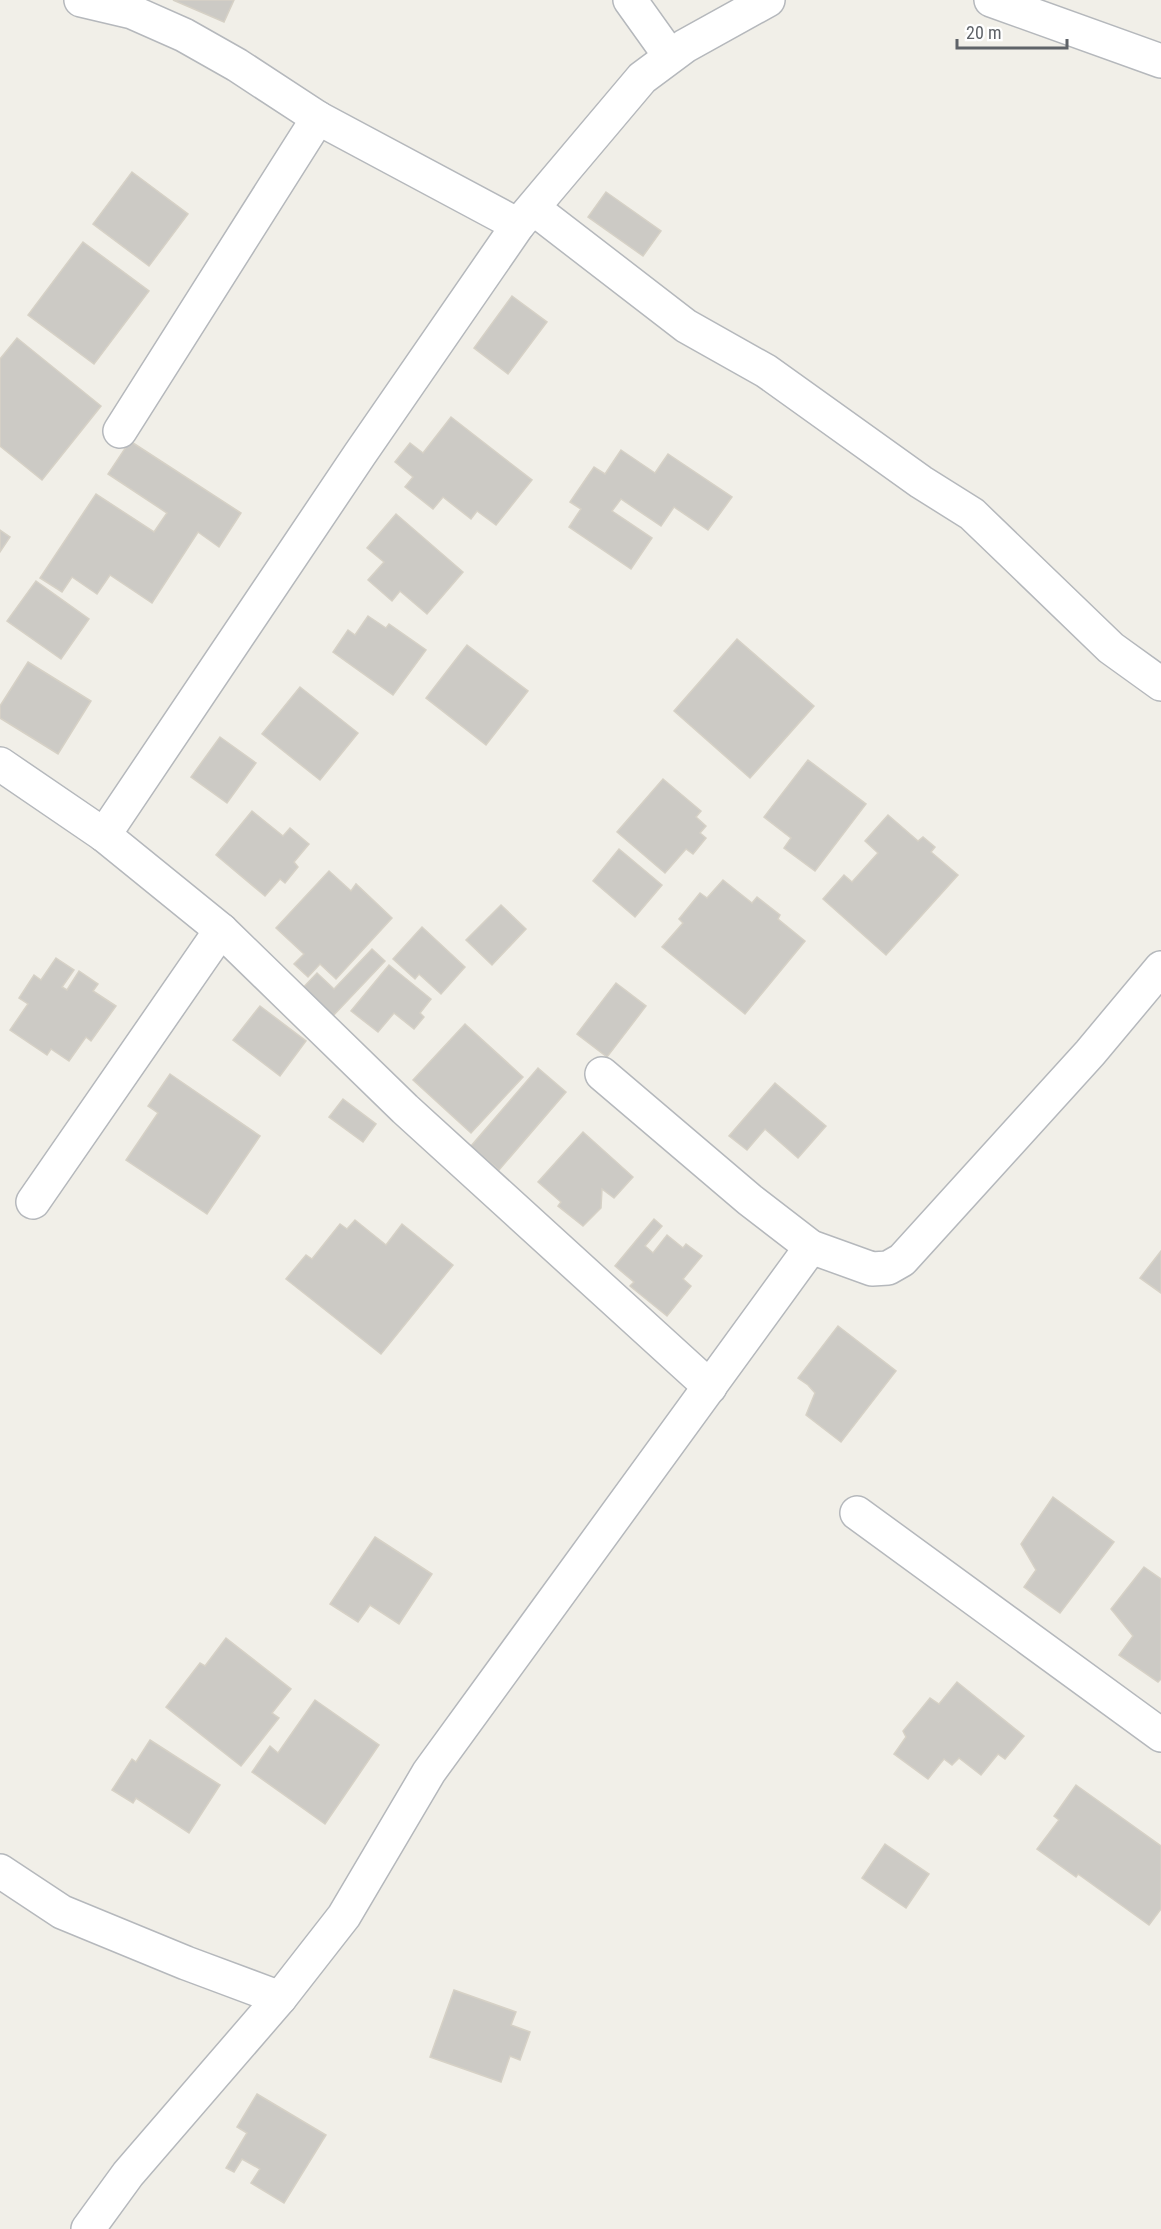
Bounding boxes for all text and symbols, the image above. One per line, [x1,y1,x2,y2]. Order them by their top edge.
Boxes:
scale bar [957,12,1066,50]
text: 20 m [966,22,1001,43]

